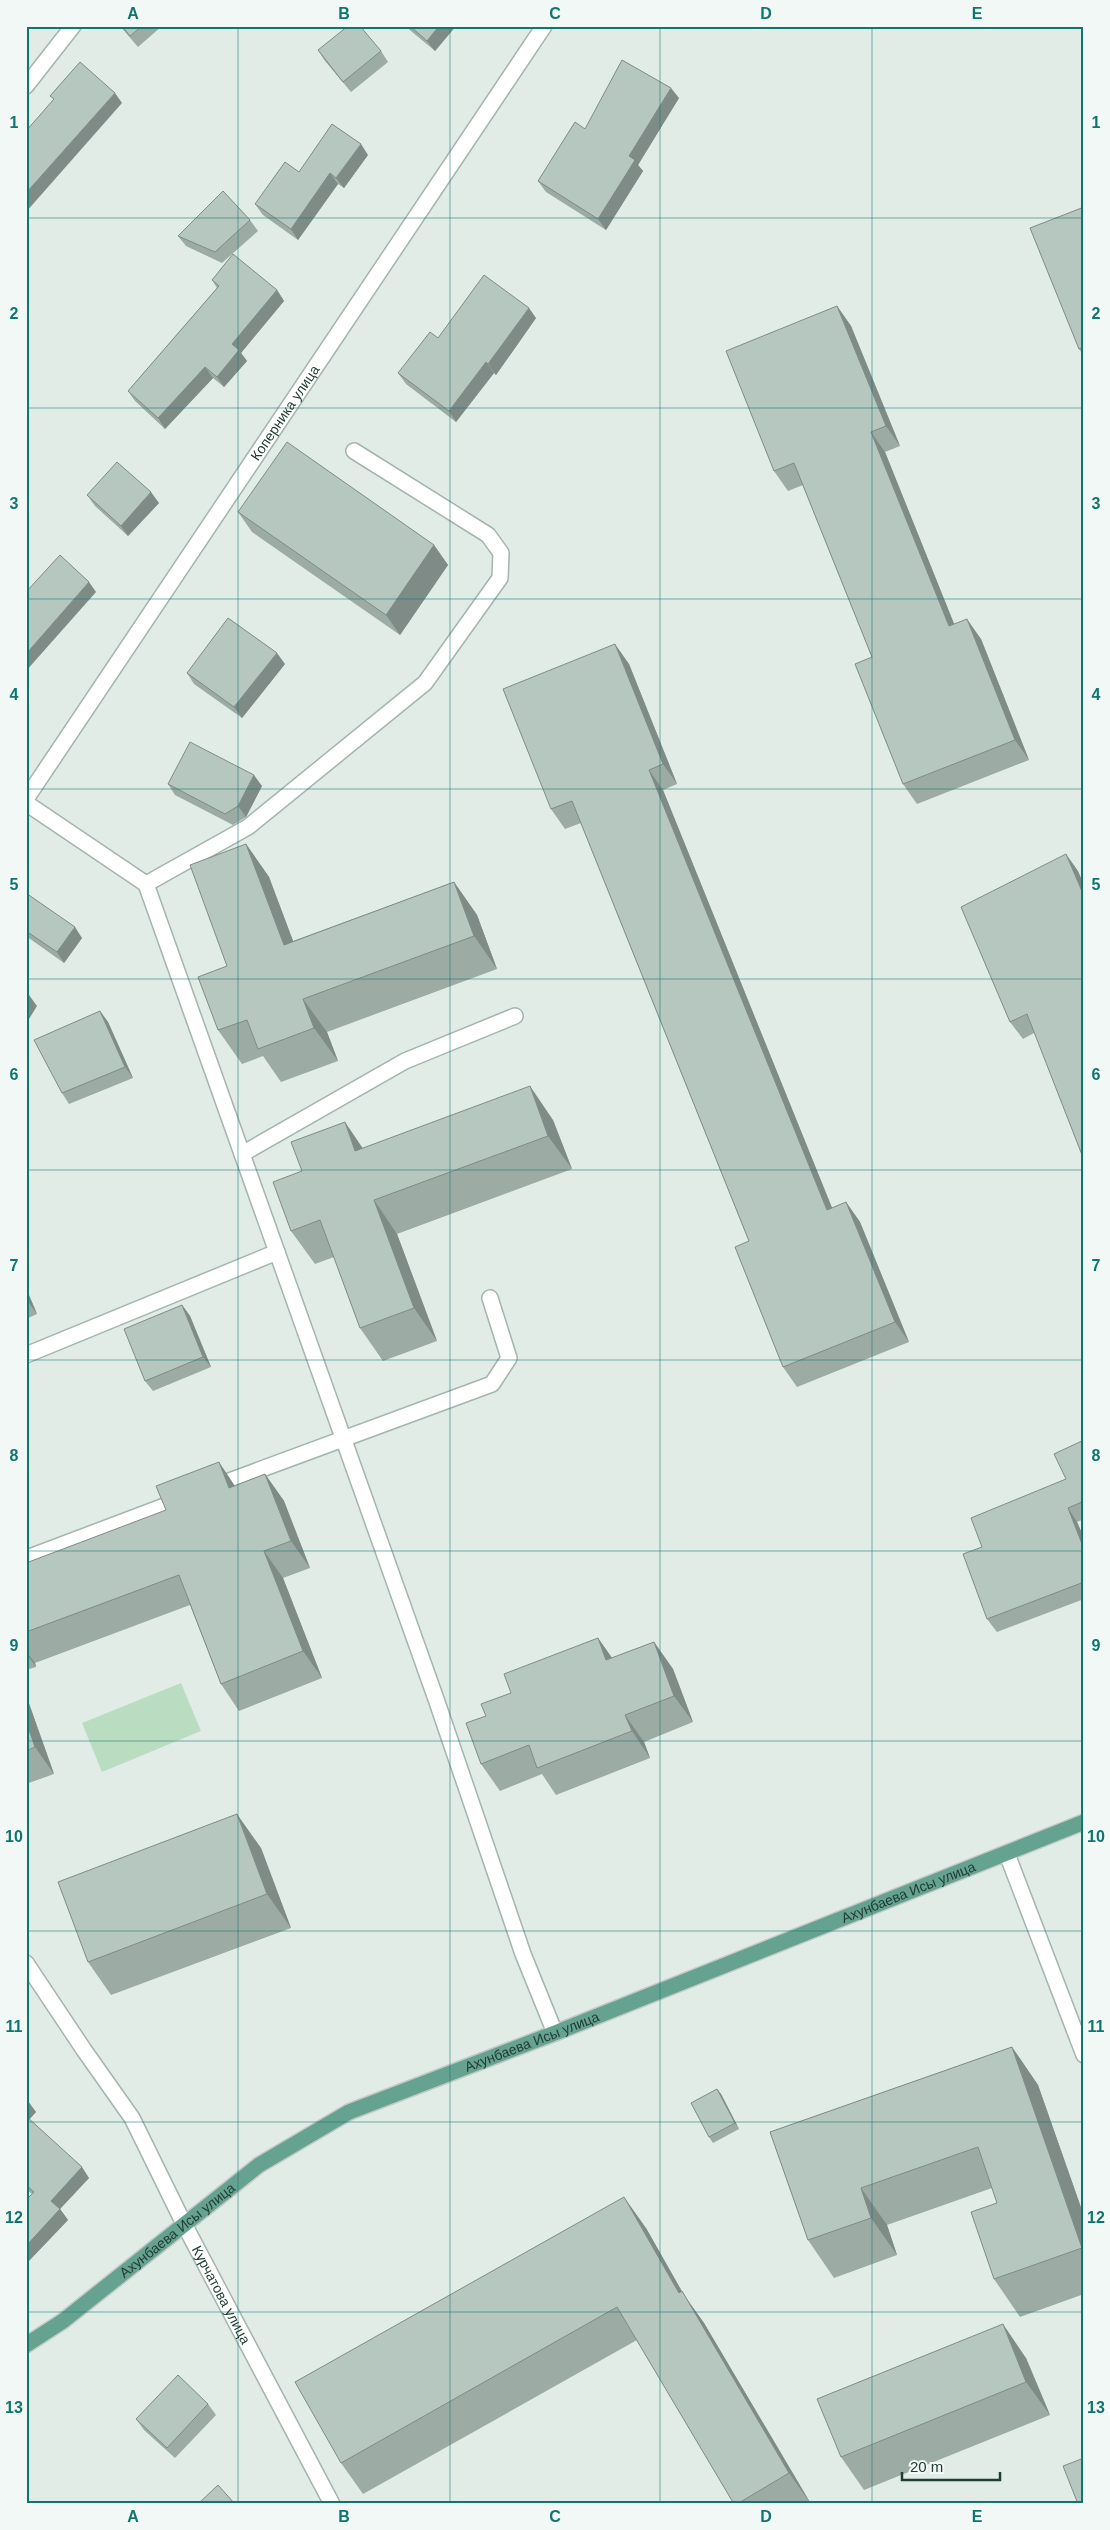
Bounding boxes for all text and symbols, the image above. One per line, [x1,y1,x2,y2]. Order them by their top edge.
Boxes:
text: A [127,5,139,22]
text: B [338,5,350,22]
text: C [549,5,561,22]
text: D [760,5,772,22]
text: E [972,5,983,22]
text: 1 [10,114,19,131]
text: 1 [1092,114,1101,131]
text: 2 [10,305,19,322]
text: 2 [1092,305,1101,322]
street label: Коперника улица [247,362,323,463]
text: 3 [10,495,19,512]
text: 3 [1092,495,1101,512]
text: 4 [10,686,19,703]
text: 4 [1092,686,1101,703]
text: 5 [10,876,19,893]
text: 5 [1092,876,1101,893]
text: 6 [10,1066,19,1083]
text: 6 [1092,1066,1101,1083]
text: 7 [10,1257,19,1274]
text: 7 [1092,1257,1101,1274]
text: 8 [10,1447,19,1464]
text: 8 [1092,1447,1101,1464]
text: 9 [10,1637,19,1654]
text: 9 [1092,1637,1101,1654]
text: 10 [5,1828,23,1845]
text: 10 [1087,1828,1105,1845]
street label: Ахунбаева Исы улица [839,1858,978,1926]
street label: Ахунбаева Исы улица [462,2008,602,2075]
text: 11 [6,2018,23,2035]
text: 11 [1088,2018,1105,2035]
street label: Ахунбаева Исы улица [116,2179,238,2281]
text: 12 [5,2209,23,2226]
text: 12 [1087,2209,1105,2226]
street label: Курчатова улица [189,2243,254,2347]
text: 13 [5,2399,23,2416]
text: 13 [1087,2399,1105,2416]
scale bar [902,2450,1000,2482]
text: 20 m [910,2458,943,2475]
text: A [127,2508,139,2525]
text: B [338,2508,350,2525]
text: C [549,2508,561,2525]
text: D [760,2508,772,2525]
text: E [972,2508,983,2525]

